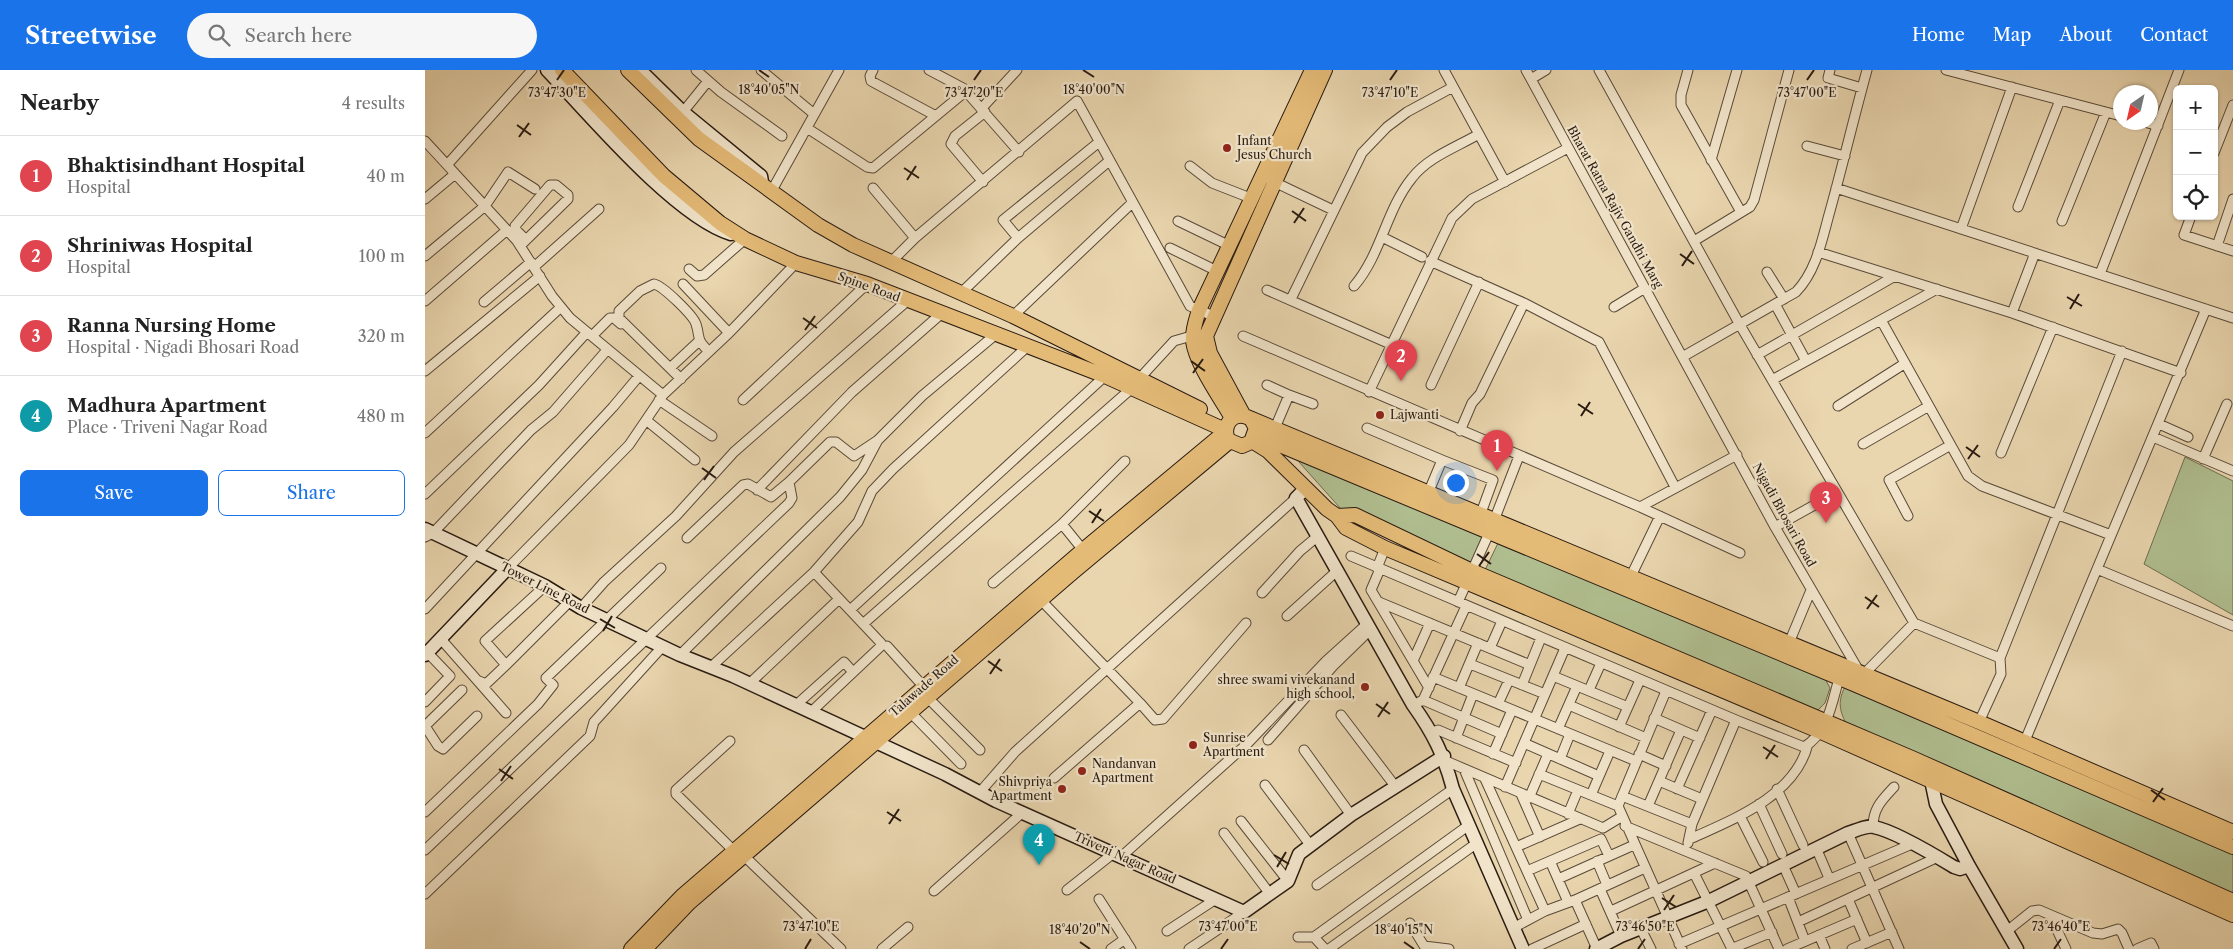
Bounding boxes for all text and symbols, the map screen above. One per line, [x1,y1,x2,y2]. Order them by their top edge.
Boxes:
search box [187,13,537,58]
text: Streetwise [25,21,157,50]
icon: search [205,21,233,49]
text: Search here [245,24,352,47]
text: Home [1912,24,1965,46]
text: Map [1993,24,2031,46]
text: About [2059,24,2112,46]
text: Contact [2140,24,2208,46]
text: 18°40'05"N [739,82,800,97]
text: 18°40'00"N [1063,82,1125,97]
text: 73°47'30"E [528,85,586,100]
text: 73°47'20"E [945,85,1003,100]
text: 73°47'10"E [1362,85,1418,100]
text: 73°47'00"E [1777,85,1837,100]
north arrow [2113,85,2158,130]
map controls [2173,85,2218,220]
button: + [2173,85,2218,130]
text: Nearby [20,90,99,115]
text: 4 results [342,93,405,113]
street label: Bharat Ratna Rajiv Gandhi Marg [1564,123,1667,291]
button: − [2173,130,2218,175]
place label: Infant Jesus Church [1235,133,1312,162]
marker: Infant Jesus Church [1221,142,1233,154]
text: Bhaktisindhant Hospital [67,154,305,177]
text: 1 [32,166,40,186]
text: 40 m [366,166,405,186]
button: locate [2173,175,2218,220]
text: Hospital [67,177,131,197]
text: Shriniwas Hospital [67,234,253,257]
text: 2 [31,246,41,266]
text: 100 m [359,246,405,266]
text: Hospital [67,257,131,277]
street label: Spine Road [836,268,903,305]
text: Ranna Nursing Home [67,314,276,337]
text: 3 [31,326,41,346]
text: 320 m [358,326,405,346]
text: Hospital · Nigadi Bhosari Road [67,337,299,357]
pin: 2 [1385,340,1417,381]
text: Madhura Apartment [67,394,266,417]
text: 4 [31,406,41,426]
text: 480 m [357,406,405,426]
place label: Lajwanti [1390,407,1439,422]
marker: Lajwanti [1374,409,1386,421]
text: Place · Triveni Nagar Road [67,417,268,437]
pin: 1 [1481,430,1513,471]
street label: Nigadi Bhosari Road [1750,460,1820,570]
button: Save [20,470,208,516]
button: Share [218,470,405,516]
your location [1443,470,1469,496]
pin: 3 [1810,482,1842,523]
street label: Tower Line Road [498,559,593,617]
street label: Talawade Road [886,651,962,720]
place label: shree swami vivekanand high school, [1217,672,1356,701]
marker: shree swami vivekanand high school, [1359,681,1371,693]
place label: Sunrise Apartment [1202,730,1265,759]
marker: Sunrise Apartment [1187,739,1199,751]
place label: Nandanvan Apartment [1091,756,1157,785]
marker: Nandanvan Apartment [1076,765,1088,777]
place label: Shivpriya Apartment [989,774,1053,803]
marker: Shivpriya Apartment [1056,783,1068,795]
pin: 4 [1023,824,1055,865]
street label: Triveni Nagar Road [1072,828,1179,887]
text: 73°47'10"E [783,919,839,934]
text: 73°47'00"E [1198,919,1258,934]
text: 73°46'50"E [1616,919,1674,934]
text: 73°46'40"E [2032,919,2090,934]
text: 18°40'20"N [1049,922,1111,937]
text: 18°40'15"N [1375,922,1433,937]

